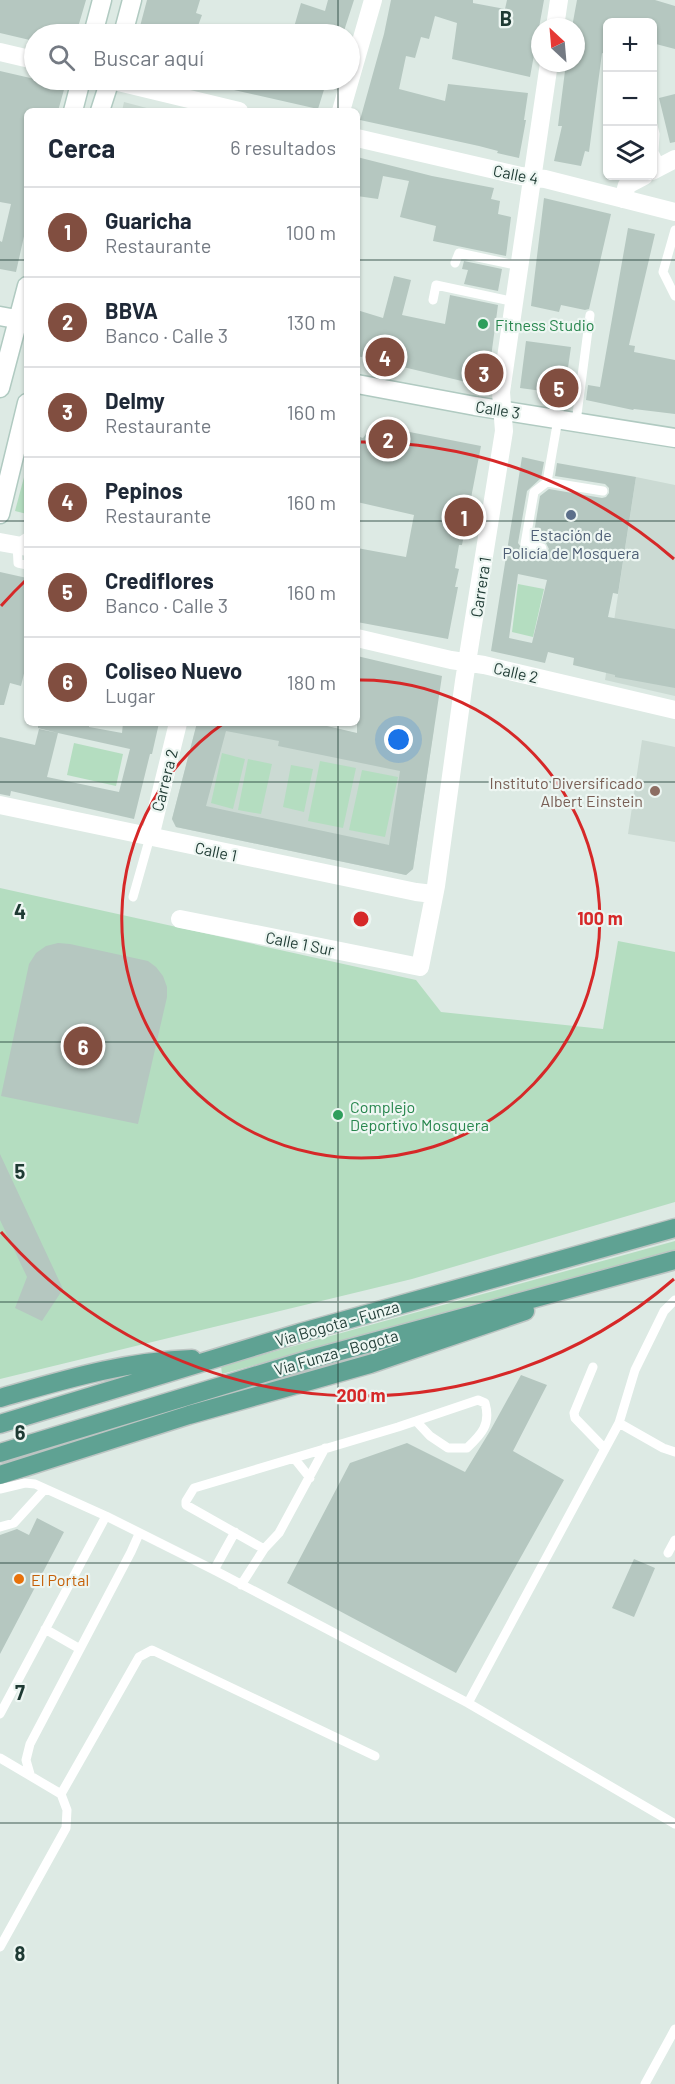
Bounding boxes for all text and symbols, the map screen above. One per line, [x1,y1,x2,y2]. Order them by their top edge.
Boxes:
text: B [500,6,512,30]
north arrow [531,18,585,72]
map controls [603,18,657,180]
button: + [603,18,657,72]
search box [24,24,360,90]
icon: search [45,41,78,74]
text: Buscar aquí [93,44,204,70]
button: − [603,72,657,126]
button: layers [603,126,657,180]
text: Cerca [48,132,115,163]
text: 6 resultados [230,135,336,159]
street label: Calle 4 [492,160,540,188]
text: Guaricha [105,207,192,233]
text: 1 [64,220,71,244]
text: 100 m [286,220,336,244]
text: Restaurante [105,233,211,257]
text: BBVA [105,297,158,323]
text: 2 [62,310,73,334]
text: 130 m [287,310,336,334]
place label: Fitness Studio [495,315,595,334]
marker: Fitness Studio [476,317,490,331]
text: Banco · Calle 3 [105,323,228,347]
pin: 4 [366,334,404,380]
pin: 3 [464,350,504,395]
pin: 5 [540,366,578,410]
text: Delmy [105,387,165,413]
street label: Calle 3 [474,396,522,422]
text: 3 [62,400,73,424]
text: 160 m [287,400,336,424]
text: Restaurante [105,413,211,437]
pin: 2 [368,416,408,462]
text: Pepinos [105,477,183,503]
text: 4 [61,490,74,514]
text: 160 m [287,490,336,514]
pin: 1 [444,494,484,540]
text: Restaurante [105,503,211,527]
marker: Estación de Policía de Mosquera [564,508,578,522]
place label: Estación de Policía de Mosquera [503,525,639,562]
street label: Carrera 1 [466,556,494,618]
text: Crediflores [105,567,214,593]
text: 5 [62,580,73,604]
text: 160 m [287,580,336,604]
text: Banco · Calle 3 [105,593,228,617]
text: Coliseo Nuevo [105,657,242,683]
street label: Calle 2 [492,658,540,686]
text: 6 [62,670,73,694]
text: 180 m [287,670,336,694]
text: Lugar [105,683,155,707]
your location [384,725,413,754]
street label: Carrera 2 [147,747,181,813]
place label: Instituto Diversificado Albert Einstein [490,773,643,810]
marker: Instituto Diversificado Albert Einstein [648,784,662,798]
street label: Calle 1 [193,837,239,865]
text: 4 [14,899,26,923]
text: 100 m [577,907,623,929]
centre of rings [351,909,371,929]
street label: Calle 1 Sur [264,927,336,959]
pin: 6 [64,1024,103,1068]
place label: Complejo Deportivo Mosquera [350,1097,489,1134]
marker: Complejo Deportivo Mosquera [331,1108,345,1122]
text: 5 [15,1159,26,1183]
street label: Vía Bogota - Funza [273,1296,401,1350]
street label: Vía Funza - Bogota [272,1325,400,1379]
text: 200 m [336,1384,386,1406]
text: 6 [15,1420,26,1444]
place label: El Portal [31,1570,89,1589]
marker: El Portal [12,1572,26,1586]
text: 7 [15,1680,25,1704]
text: 8 [15,1941,26,1965]

